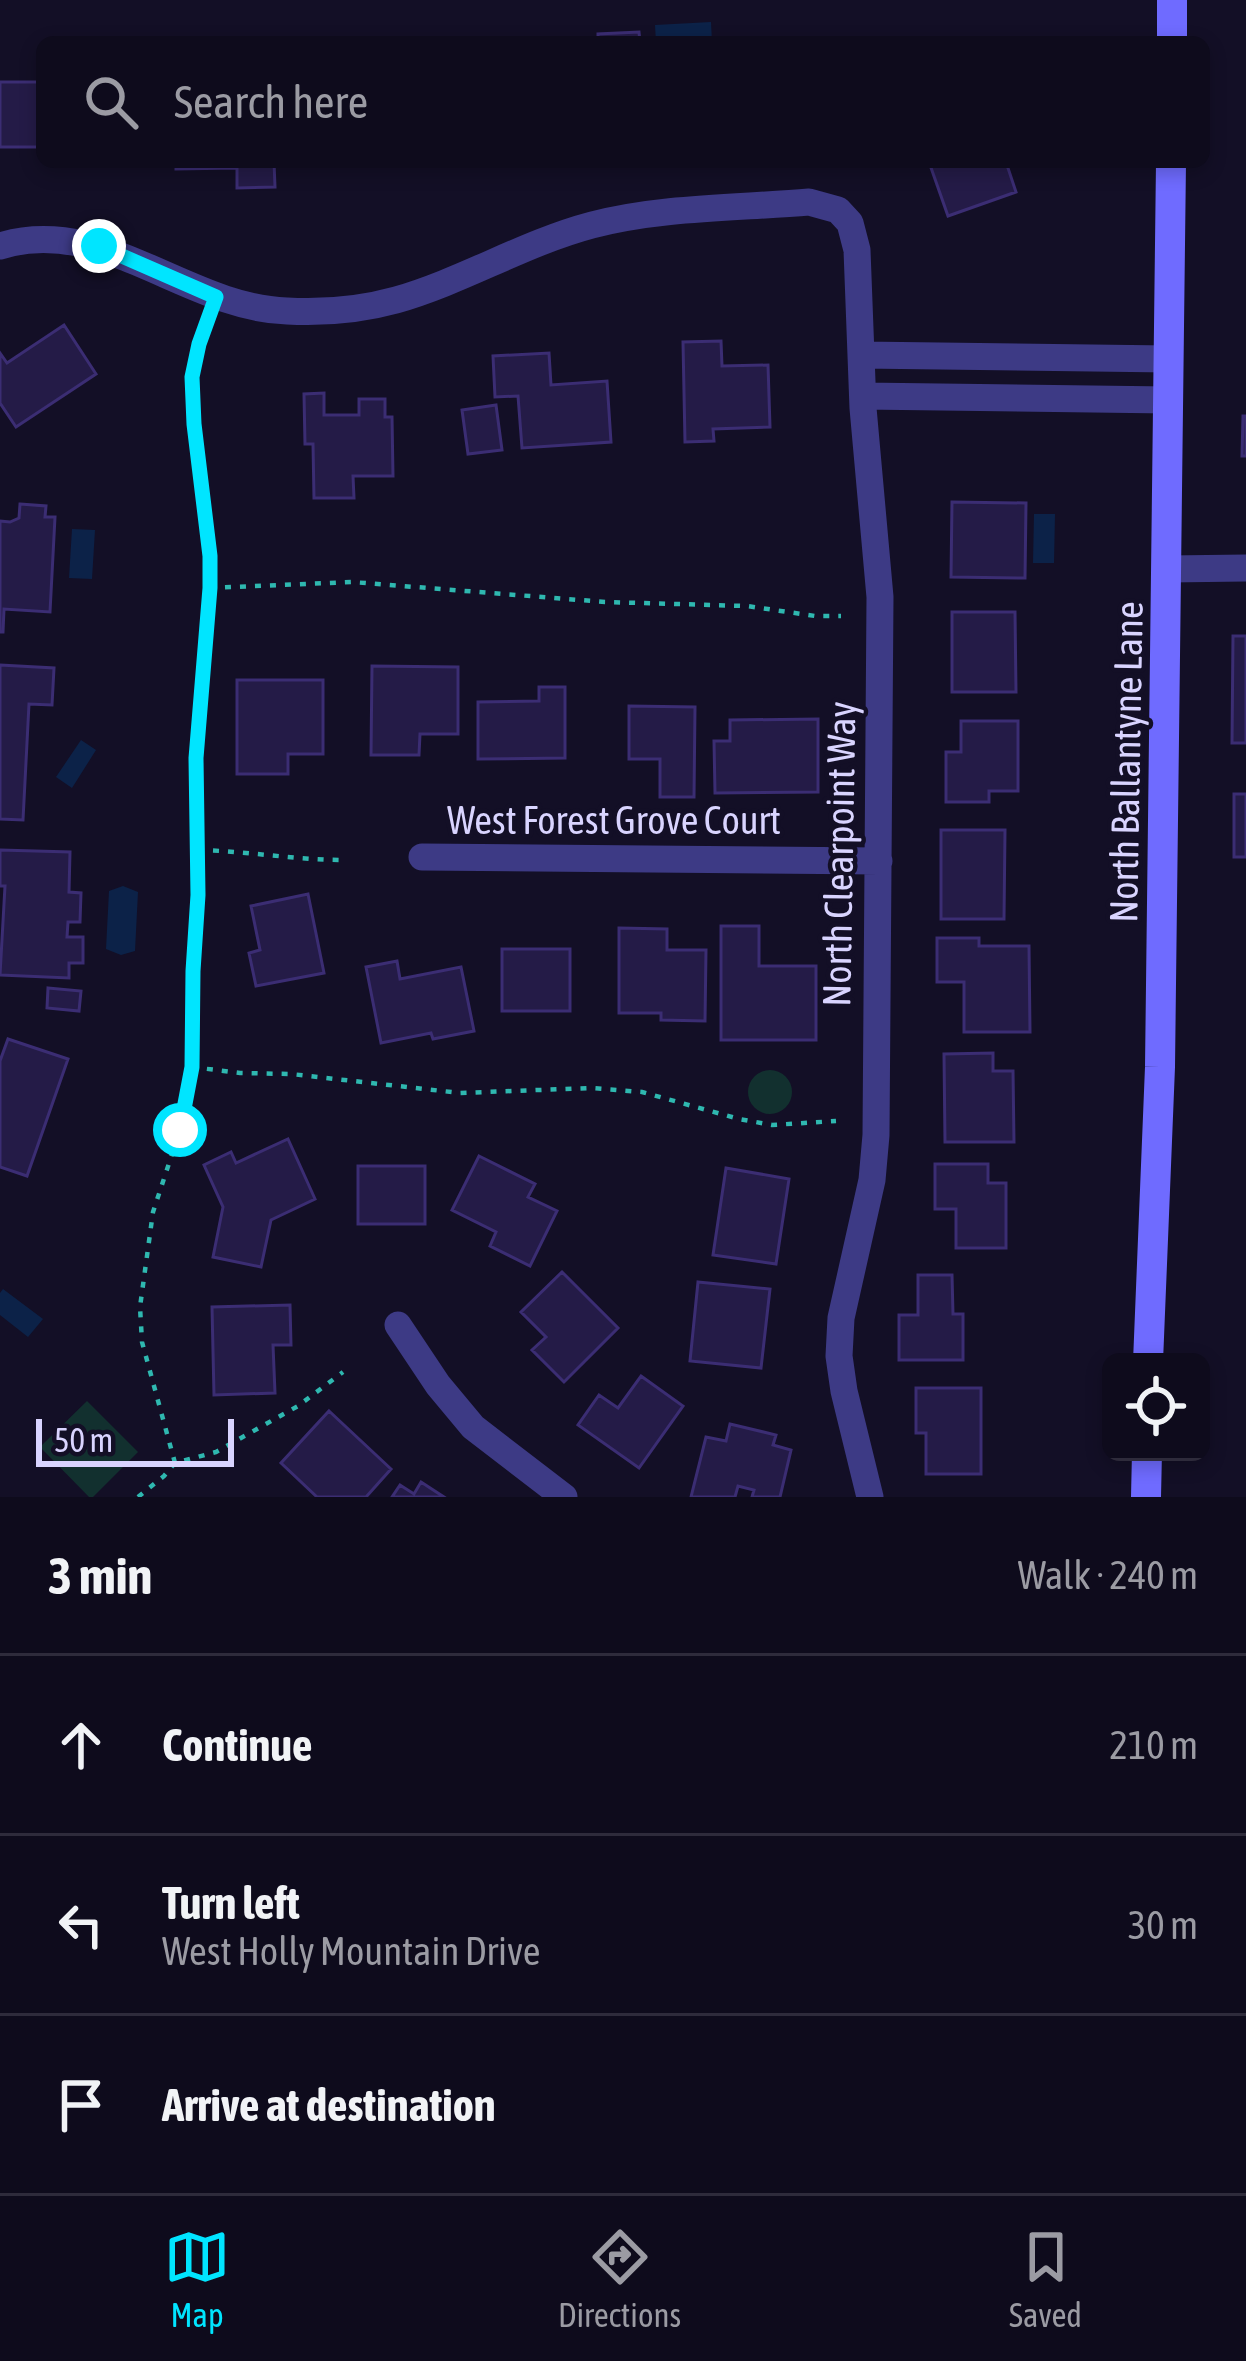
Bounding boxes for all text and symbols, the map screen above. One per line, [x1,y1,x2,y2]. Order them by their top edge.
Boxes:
search box [36,36,1210,168]
icon: search [78,69,144,135]
text: Search here [174,76,368,128]
route end [72,219,126,273]
street label: North Ballantyne Lane [1101,601,1151,923]
street label: North Clearpoint Way [814,701,864,1007]
street label: West Forest Grove Court [447,798,781,842]
route start [153,1103,207,1157]
map controls [1102,1353,1210,1461]
button: locate [1102,1353,1210,1461]
scale bar [36,1413,234,1466]
text: 50 m [54,1421,113,1459]
text: 3 min [48,1546,152,1605]
text: Walk · 240 m [1018,1553,1198,1597]
icon: ahead [48,1712,114,1778]
text: Continue [162,1719,313,1771]
text: 210 m [1110,1723,1198,1767]
text: Turn left [162,1877,300,1929]
icon: left [48,1892,114,1958]
text: 30 m [1128,1903,1198,1947]
text: West Holly Mountain Drive [162,1929,540,1973]
icon: arrive [48,2072,114,2138]
text: Arrive at destination [162,2079,496,2131]
tab: Map [164,2224,230,2334]
tab: Directions [558,2224,681,2334]
tab: Saved [1009,2224,1082,2334]

